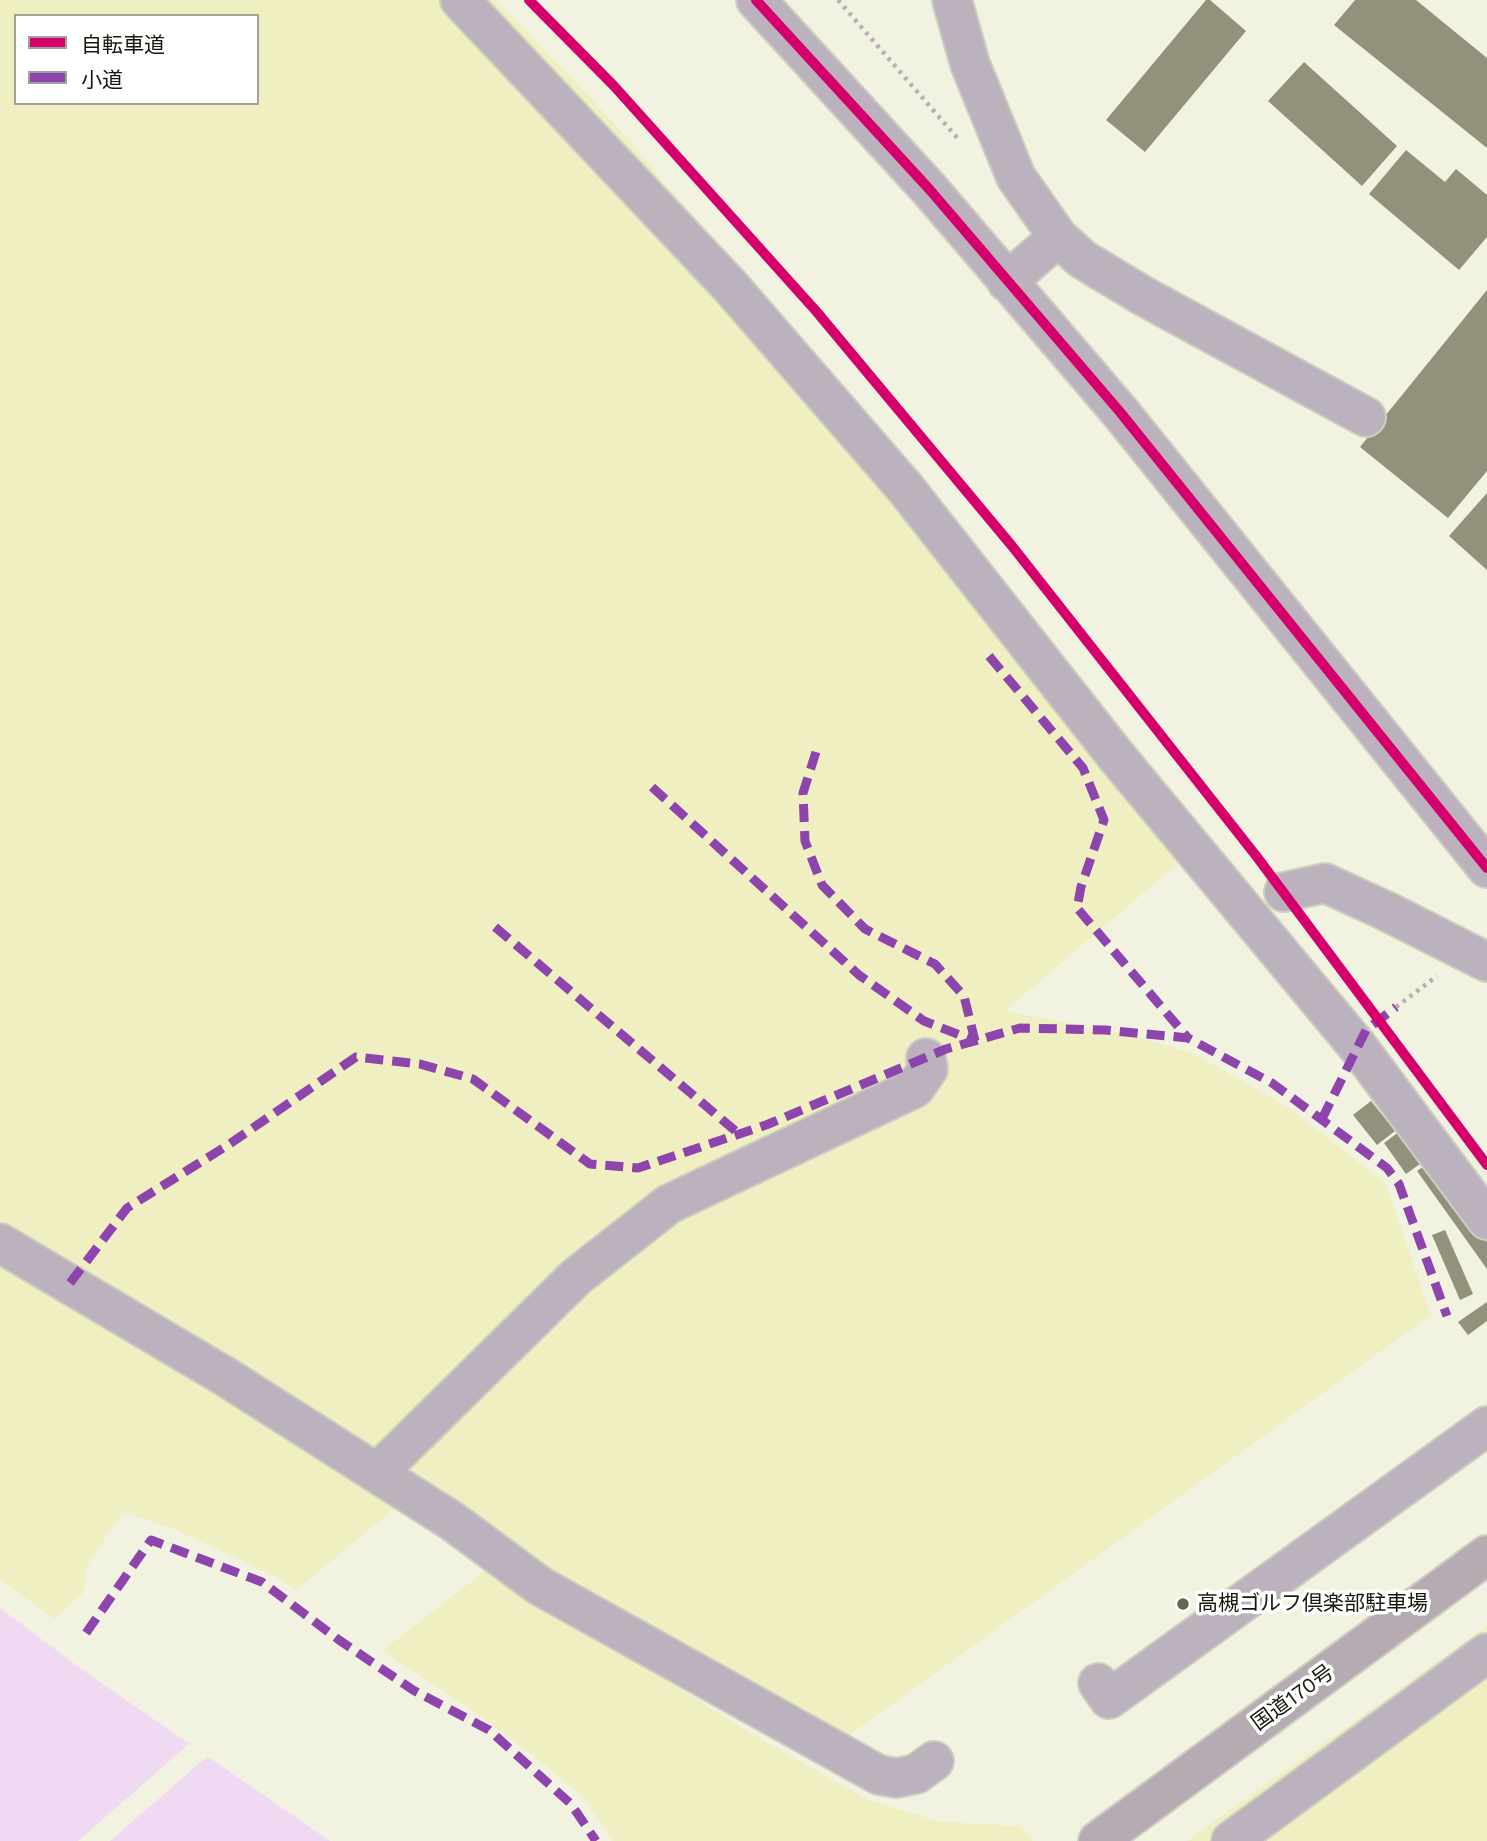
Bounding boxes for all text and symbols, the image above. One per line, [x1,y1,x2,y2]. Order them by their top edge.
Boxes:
legend [14,14,259,105]
text: 自転車道 [81,32,165,57]
text: 小道 [81,67,123,92]
place label: 高槻ゴルフ倶楽部駐車場 [1197,1591,1428,1617]
marker: 高槻ゴルフ倶楽部駐車場 [1175,1596,1191,1612]
street label: 国道170号 [1247,1660,1339,1736]

